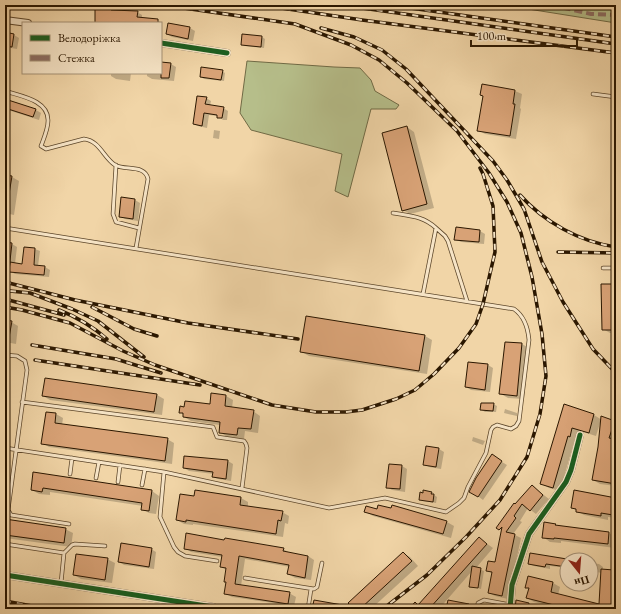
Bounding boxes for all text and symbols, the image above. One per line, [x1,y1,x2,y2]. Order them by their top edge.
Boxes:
legend [22,22,162,74]
scale bar [471,22,577,48]
text: 100 m [477,28,507,44]
text: Велодоріжка [58,30,121,46]
text: Стежка [58,50,95,66]
north arrow [559,552,599,592]
text: Пн [572,573,591,591]

